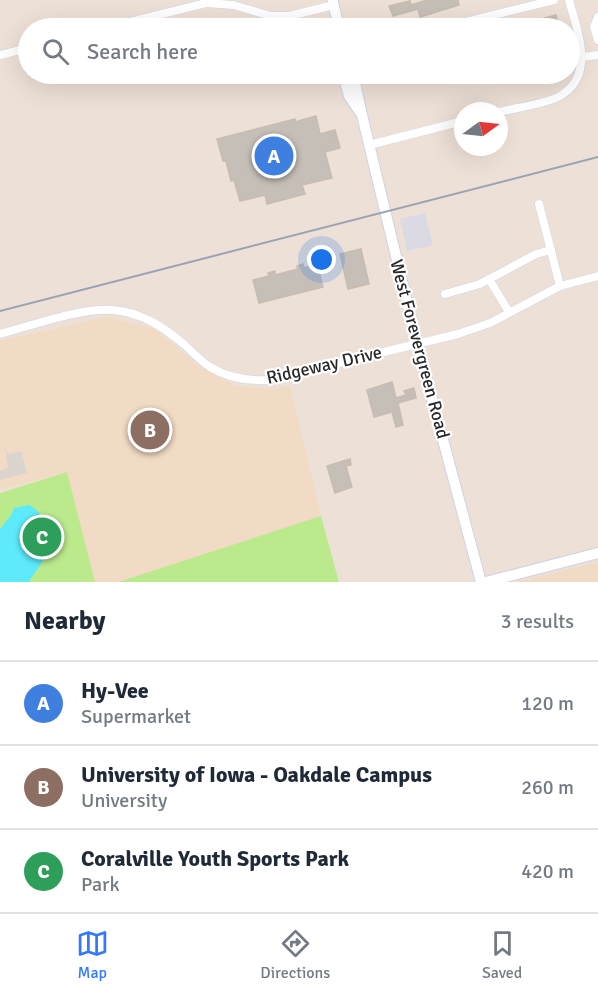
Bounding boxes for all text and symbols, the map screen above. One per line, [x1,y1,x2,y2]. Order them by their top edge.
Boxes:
search box [18,18,580,84]
icon: search [39,35,72,68]
text: Search here [87,38,198,65]
north arrow [454,102,508,156]
pin: A [254,134,294,178]
your location [307,245,336,274]
street label: West Forevergreen Road [385,257,455,441]
street label: Ridgeway Drive [264,341,384,389]
pin: B [130,408,170,452]
pin: C [22,514,62,560]
text: Nearby [24,605,105,637]
text: 3 results [501,609,574,634]
text: Hy-Vee [81,677,149,704]
text: A [37,691,50,716]
text: 120 m [521,691,574,716]
text: Supermarket [81,704,191,729]
text: University of Iowa - Oakdale Campus [81,761,432,788]
text: B [37,775,50,800]
text: 260 m [521,775,574,800]
text: University [81,788,167,813]
text: Coralville Youth Sports Park [81,845,349,872]
text: C [37,859,50,884]
text: 420 m [521,859,574,884]
text: Park [81,872,119,897]
tab: Map [76,927,109,983]
tab: Directions [260,927,330,983]
tab: Saved [482,927,522,983]

